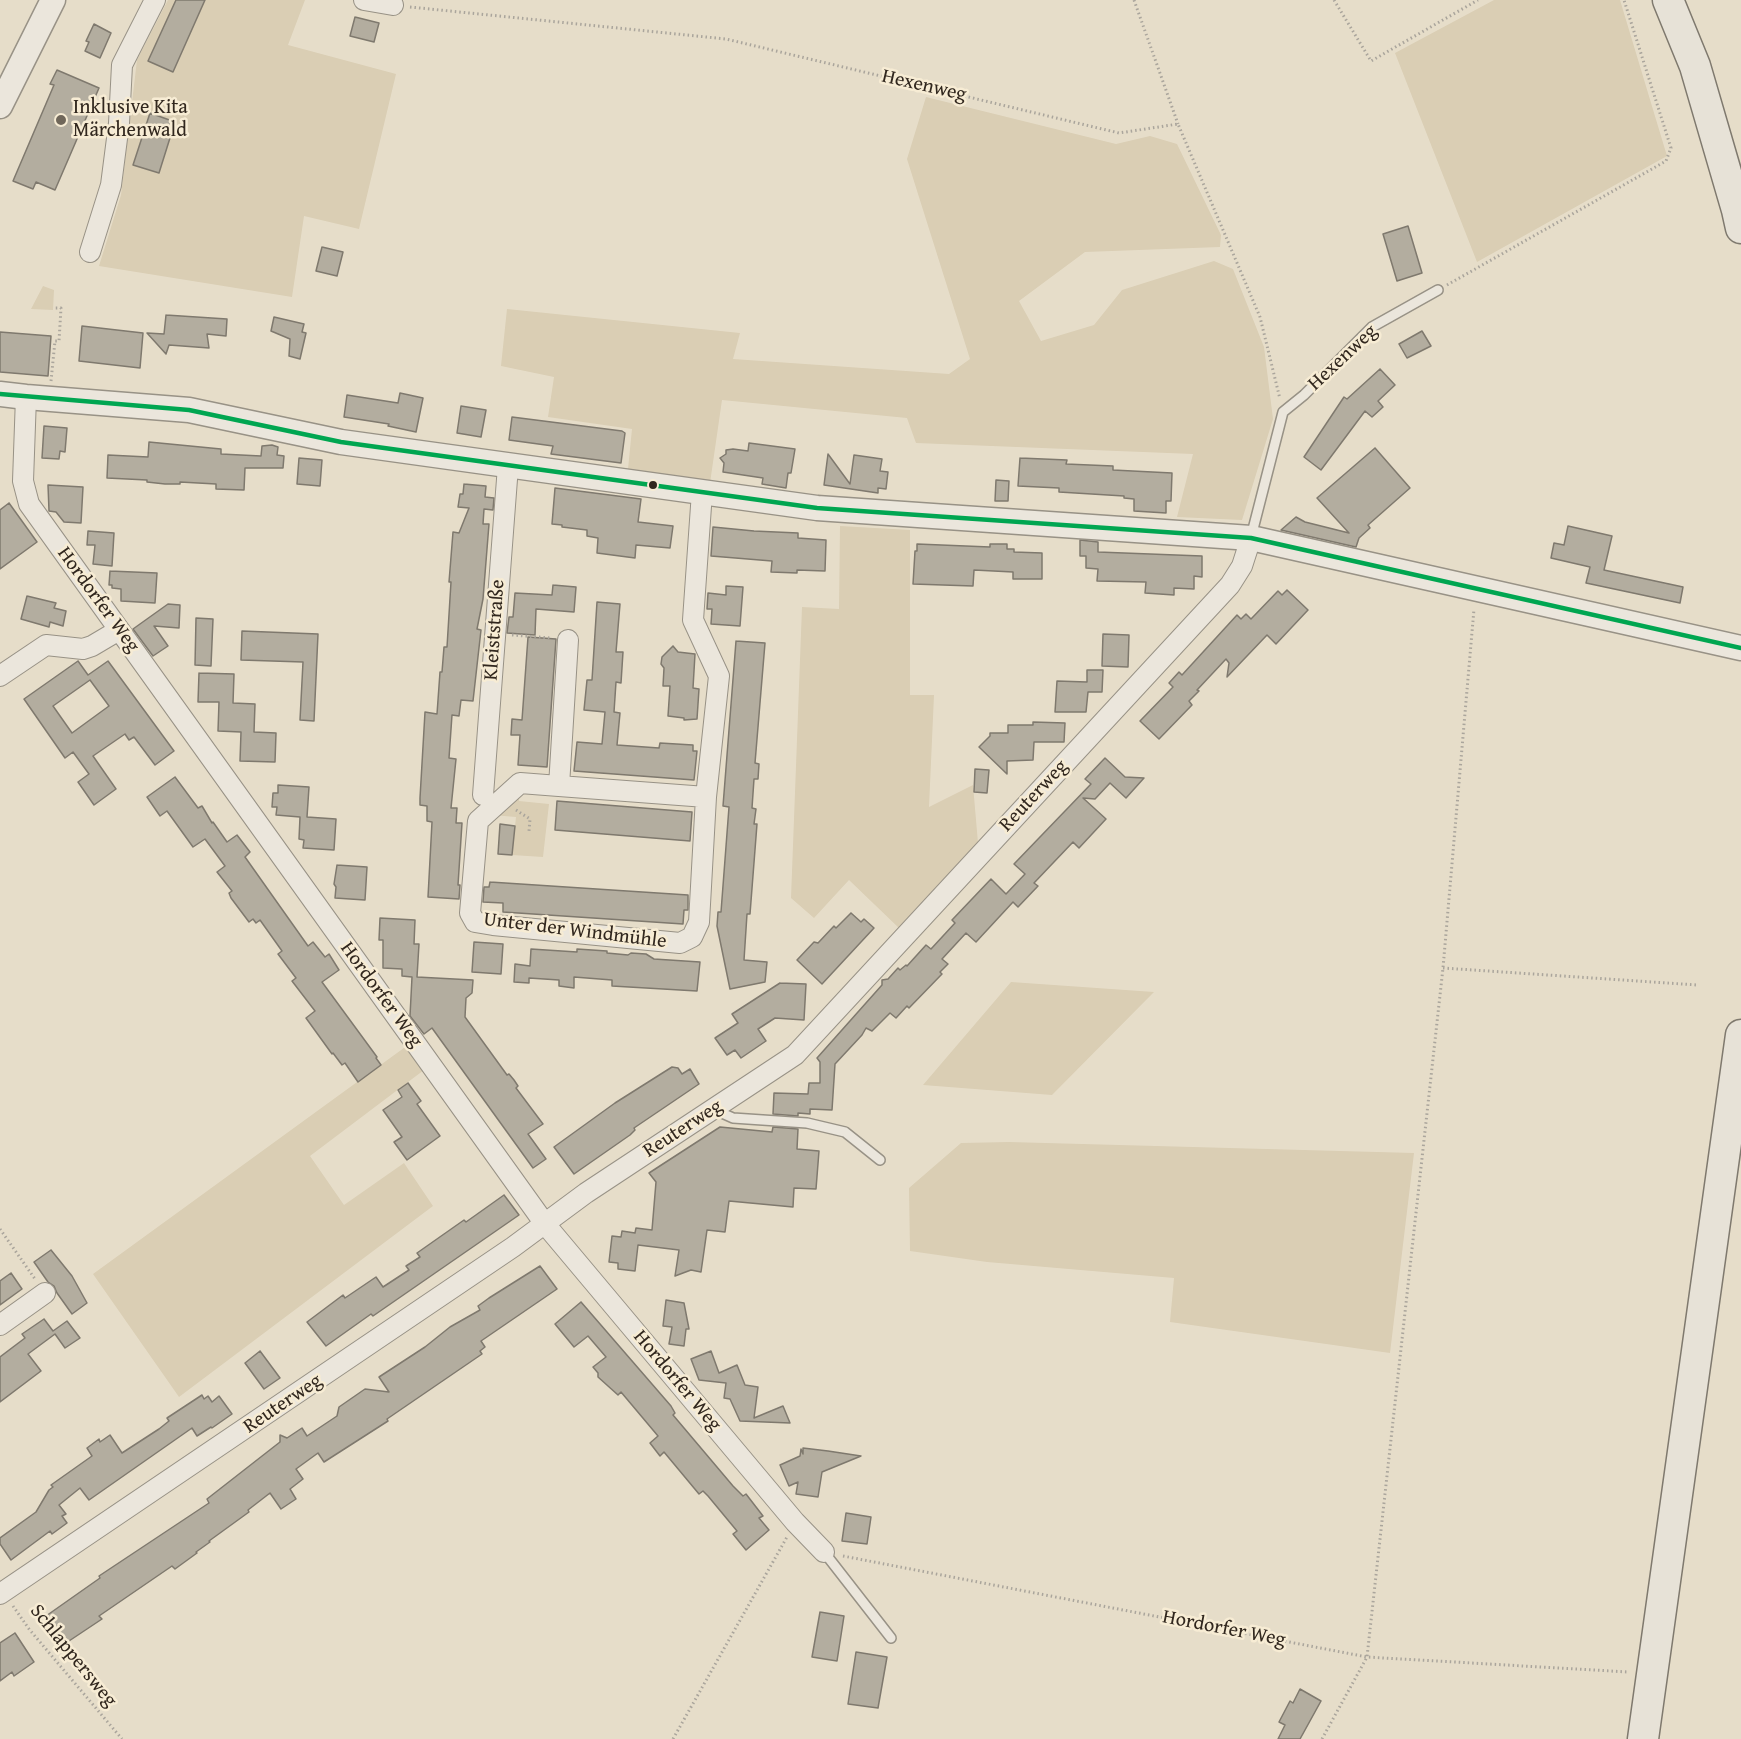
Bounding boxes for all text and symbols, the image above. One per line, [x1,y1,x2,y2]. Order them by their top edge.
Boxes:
street label: Hexenweg [879,65,969,107]
place label: Inklusive Kita Märchenwald [73,96,188,143]
marker: Inklusive Kita Märchenwald [54,113,68,127]
street label: Hexenweg [1303,320,1383,396]
unlabelled marker [647,479,659,491]
street label: Hordorfer Weg [52,543,144,657]
street label: Kleiststraße [480,579,510,681]
street label: Reuterweg [995,755,1073,837]
street label: Unter der Windmühle [482,908,668,954]
street label: Hordorfer Weg [335,938,427,1052]
street label: Reuterweg [639,1095,727,1163]
street label: Hordorfer Weg [628,1326,726,1436]
street label: Reuterweg [239,1369,327,1439]
street label: Schlappersweg [24,1600,122,1712]
street label: Hordorfer Weg [1161,1605,1287,1653]

